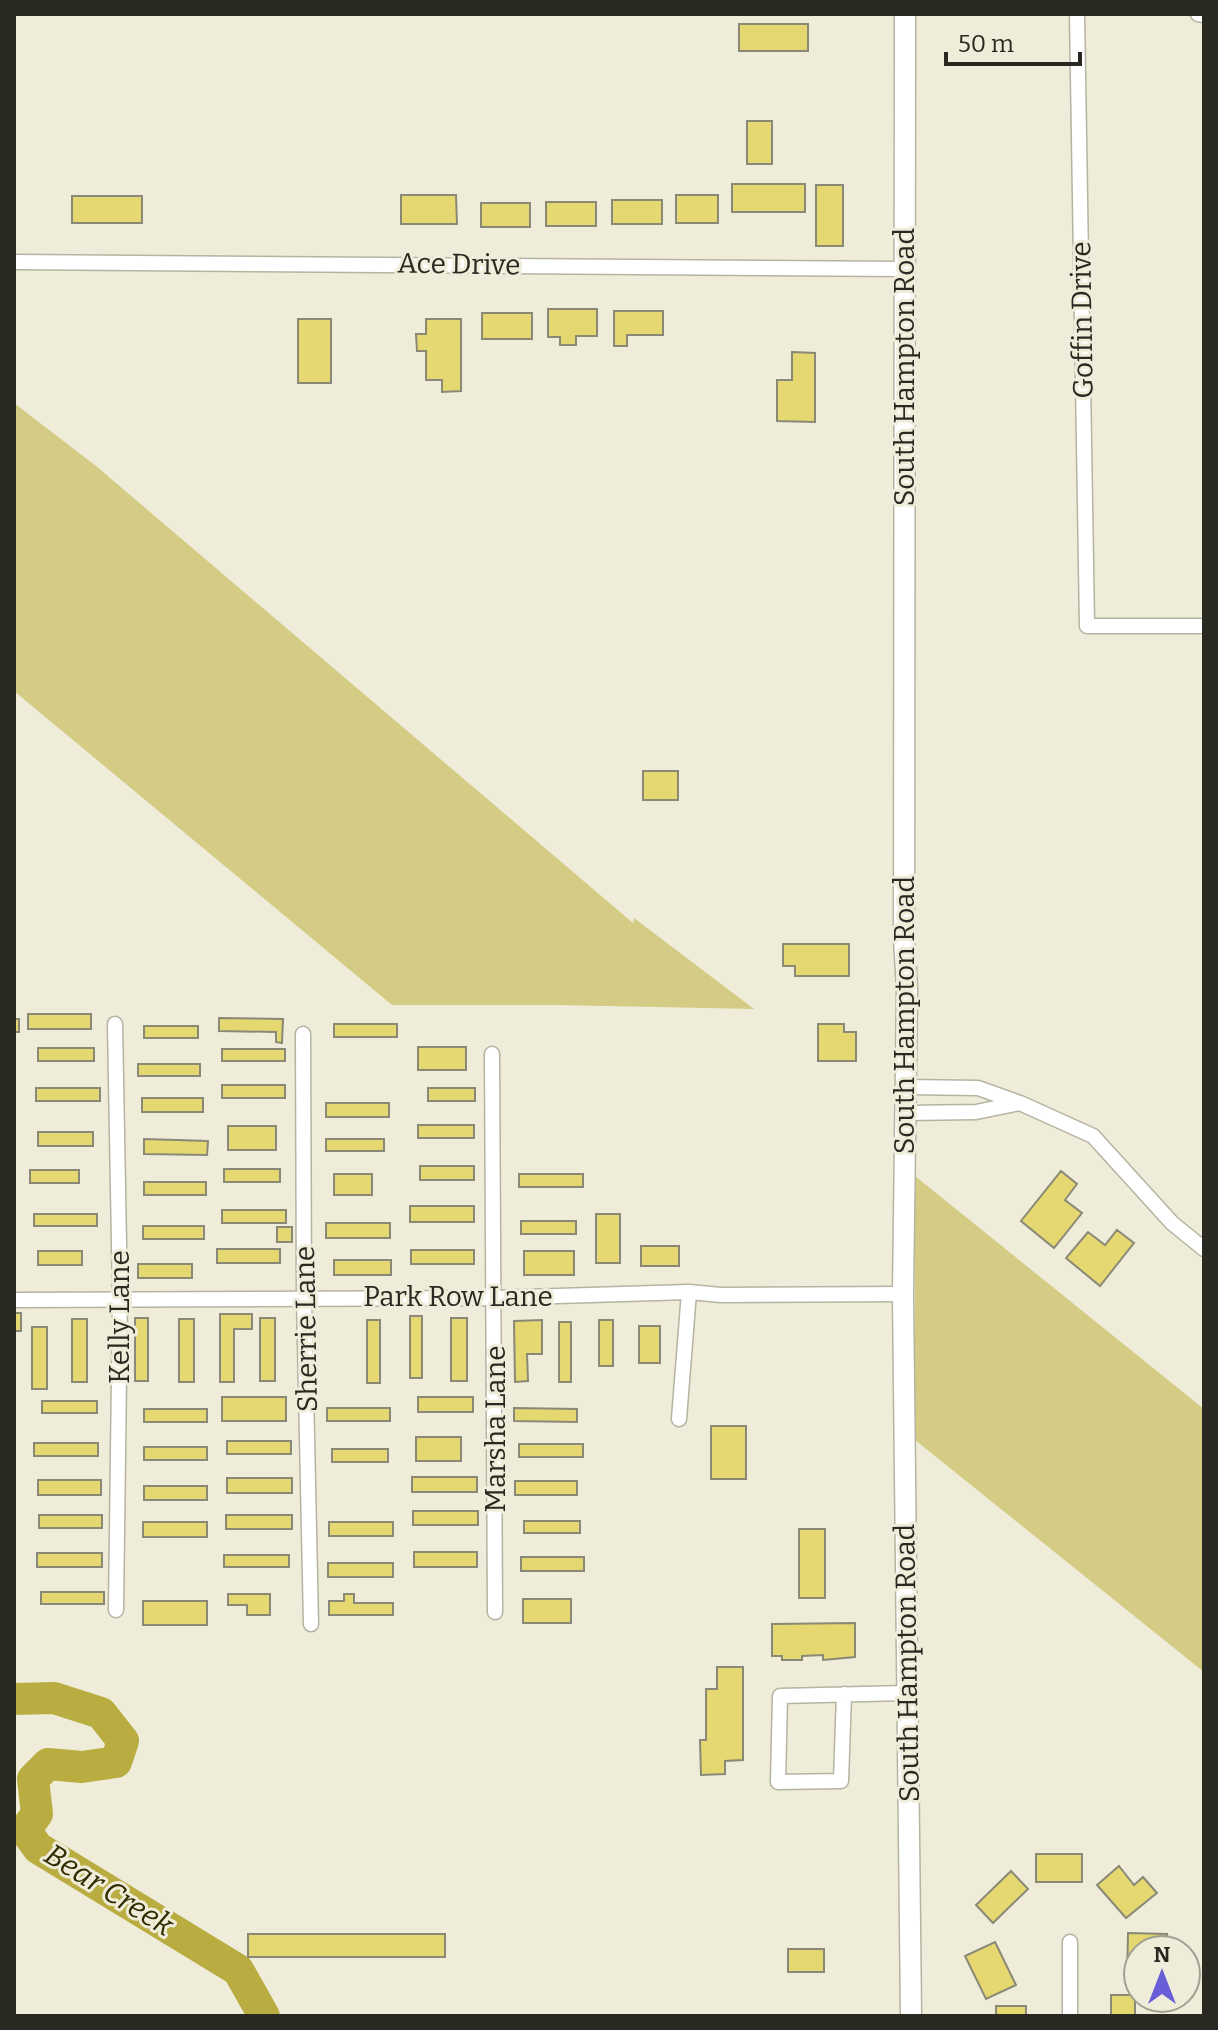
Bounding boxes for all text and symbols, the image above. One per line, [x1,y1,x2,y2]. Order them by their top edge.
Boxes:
scale bar [946,16,1080,66]
text: 50 m [958,30,1014,58]
street label: South Hampton Road [888,228,921,506]
street label: Goffin Drive [1064,241,1100,399]
street label: Ace Drive [397,246,521,282]
street label: South Hampton Road [888,876,921,1154]
street label: Sherrie Lane [288,1246,324,1412]
street label: Kelly Lane [103,1250,136,1384]
street label: Park Row Lane [363,1280,553,1313]
street label: Marsha Lane [479,1346,512,1512]
street label: South Hampton Road [888,1524,926,1802]
water label: Bear Creek [38,1836,181,1944]
north arrow [1122,1934,1202,2014]
text: N [1154,1941,1171,1968]

